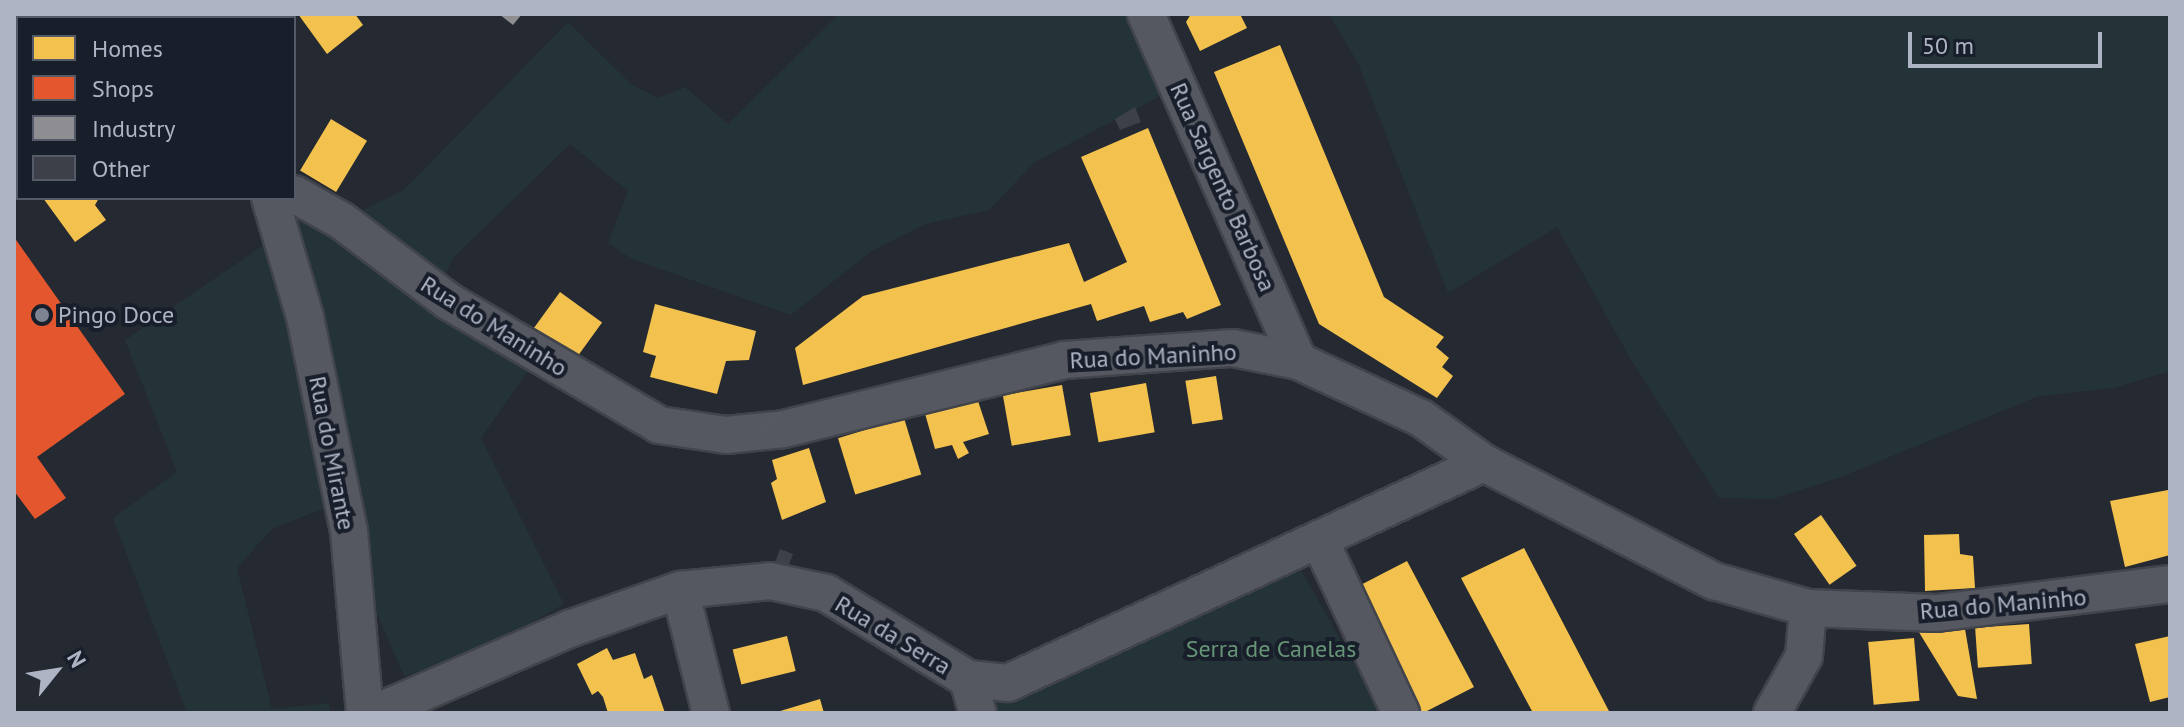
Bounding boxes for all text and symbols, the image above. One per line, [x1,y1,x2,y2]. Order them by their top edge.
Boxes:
legend [16,16,296,200]
scale bar [1912,16,2106,66]
text: 50 m [1922,30,1974,61]
text: Homes [92,33,163,64]
text: Shops [92,73,154,104]
street label: Rua Sargento Barbosa [1164,78,1282,296]
text: Industry [92,113,176,144]
text: Other [92,153,150,184]
street label: Rua do Maninho [416,270,572,382]
place label: Pingo Doce [58,301,174,329]
marker: Pingo Doce [33,306,51,324]
street label: Rua do Maninho [1069,337,1237,375]
street label: Rua do Mirante [303,374,361,532]
street label: Rua do Maninho [1919,582,2087,626]
street label: Rua da Serra [830,589,956,681]
north arrow [16,631,96,711]
park label: Serra de Canelas [1186,635,1356,663]
text: N [61,646,93,672]

